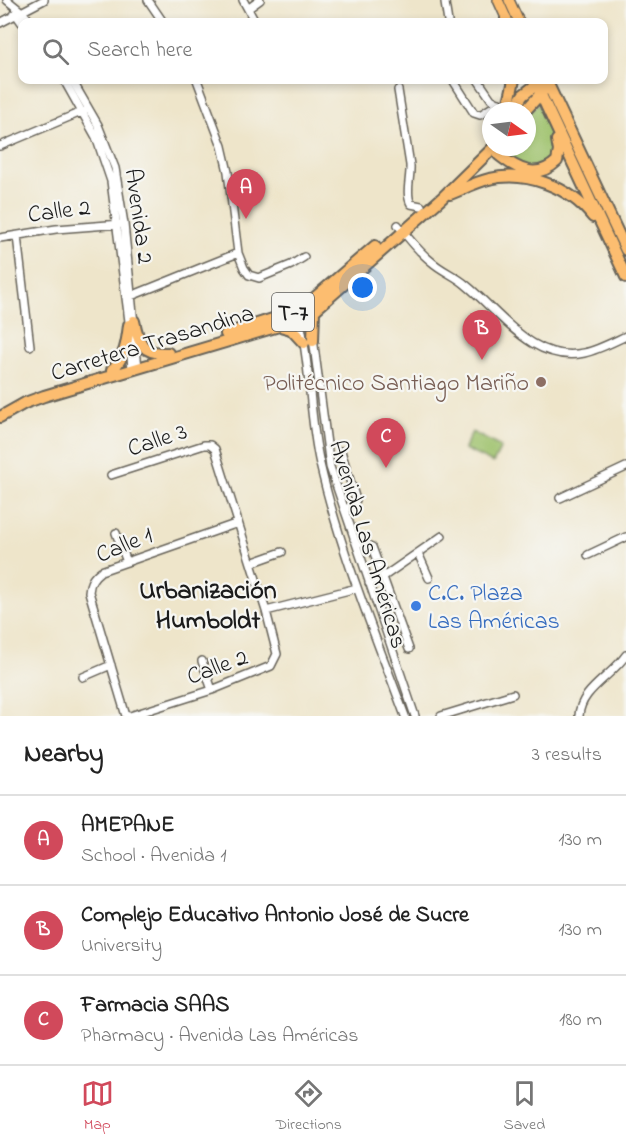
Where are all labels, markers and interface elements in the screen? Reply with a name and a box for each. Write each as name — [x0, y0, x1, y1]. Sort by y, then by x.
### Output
search box — [18, 18, 608, 84]
icon: search — [39, 35, 72, 68]
text: Search here — [87, 35, 192, 67]
north arrow — [482, 102, 536, 156]
street label: Avenida 2 — [114, 166, 162, 266]
pin: A — [226, 170, 266, 219]
street label: Calle 2 — [26, 191, 93, 234]
your location — [348, 273, 377, 302]
road number: T-7 — [272, 293, 314, 331]
street label: Carretera Trasandina — [47, 297, 259, 392]
pin: B — [462, 310, 502, 360]
place label: Politécnico Santiago Mariño — [263, 367, 529, 402]
marker: Politécnico Santiago Mariño — [534, 375, 548, 389]
street label: Calle 3 — [123, 415, 192, 467]
pin: C — [366, 418, 406, 468]
street label: Avenida Las Américas — [318, 436, 415, 653]
street label: Calle 1 — [91, 519, 159, 574]
district label: Urbanización Humboldt — [139, 573, 277, 641]
place label: C.C. Plaza Las Américas — [428, 577, 560, 640]
marker: C.C. Plaza Las Américas — [409, 599, 423, 613]
street label: Calle 2 — [182, 641, 253, 696]
text: Nearby — [24, 736, 103, 774]
text: 3 results — [532, 741, 602, 770]
text: AMEPANE — [81, 810, 174, 842]
text: A — [37, 826, 50, 855]
text: 130 m — [558, 826, 602, 855]
text: School · Avenida 1 — [81, 842, 227, 871]
text: Complejo Educativo Antonio José de Sucre — [81, 900, 469, 932]
text: B — [37, 916, 50, 945]
text: 130 m — [558, 916, 602, 945]
text: University — [81, 932, 162, 961]
text: Farmacia SAAS — [81, 990, 229, 1022]
text: C — [38, 1006, 49, 1035]
text: 180 m — [559, 1006, 602, 1035]
text: Pharmacy · Avenida Las Américas — [81, 1022, 358, 1051]
tab: Map — [81, 1077, 114, 1137]
tab: Directions — [275, 1077, 342, 1137]
tab: Saved — [503, 1077, 545, 1137]

